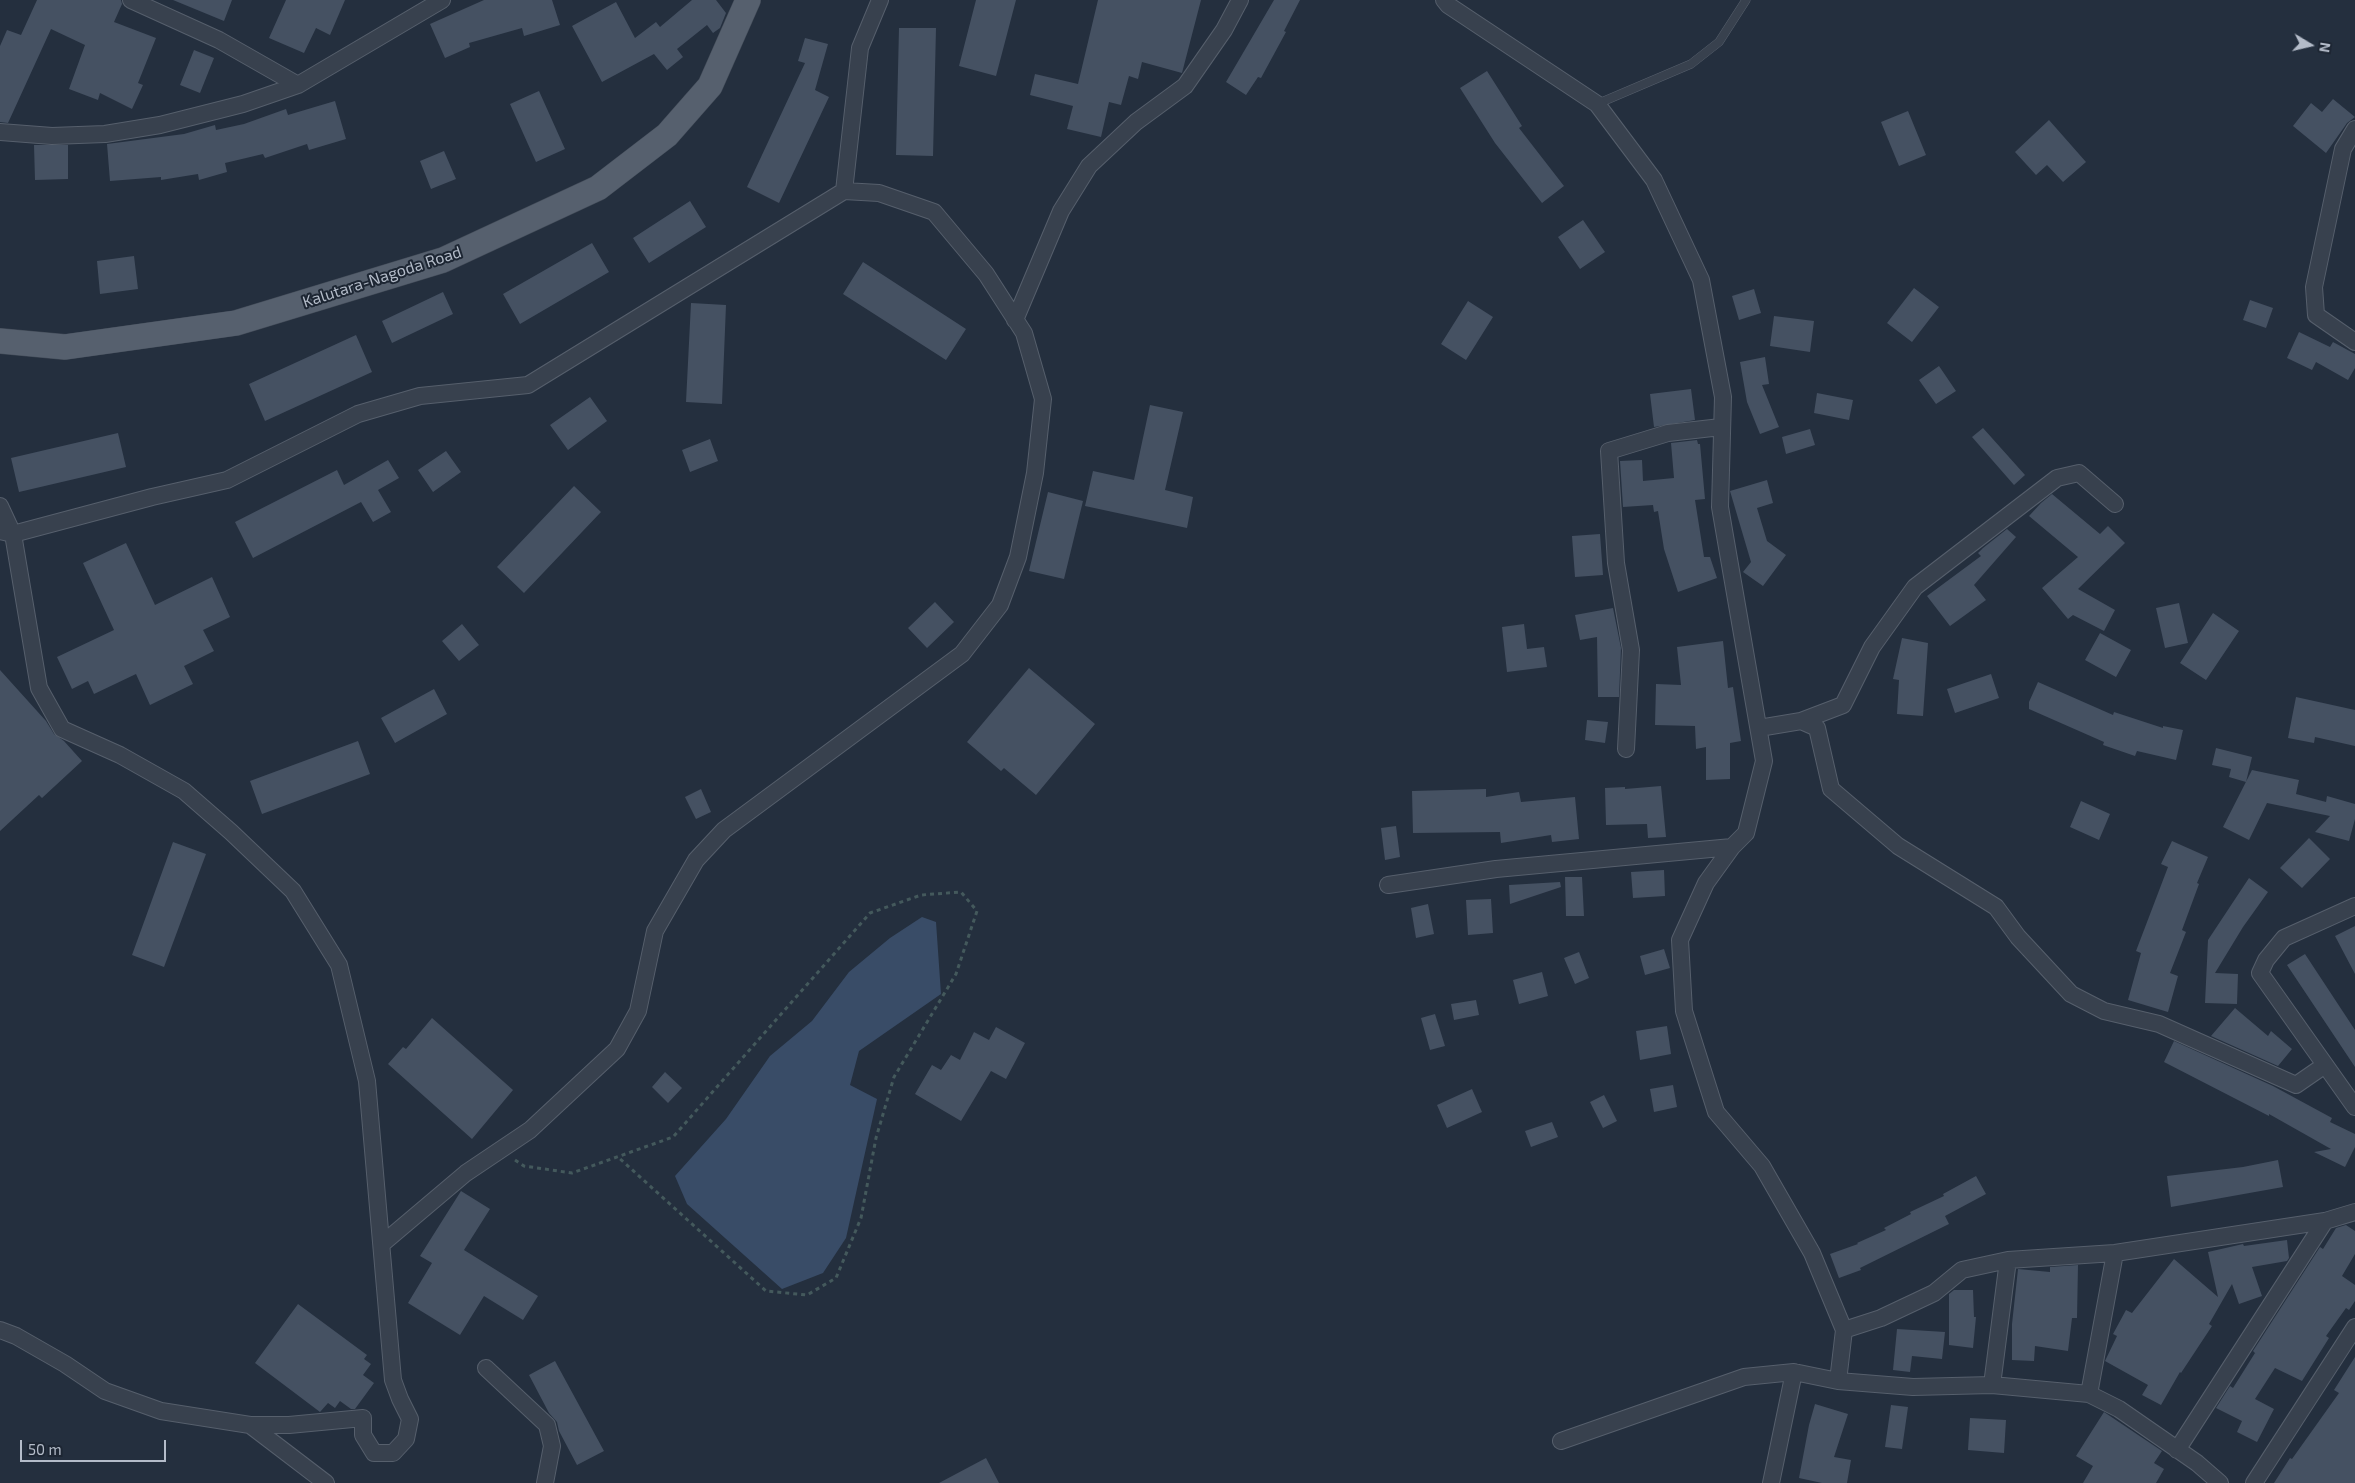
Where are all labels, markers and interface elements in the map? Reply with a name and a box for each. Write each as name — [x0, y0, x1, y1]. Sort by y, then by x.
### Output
north arrow — [2285, 20, 2335, 70]
text: N — [2316, 41, 2334, 54]
street label: Kalutara-Nagoda Road — [300, 242, 464, 312]
scale bar — [22, 1430, 169, 1462]
text: 50 m — [28, 1440, 62, 1458]

